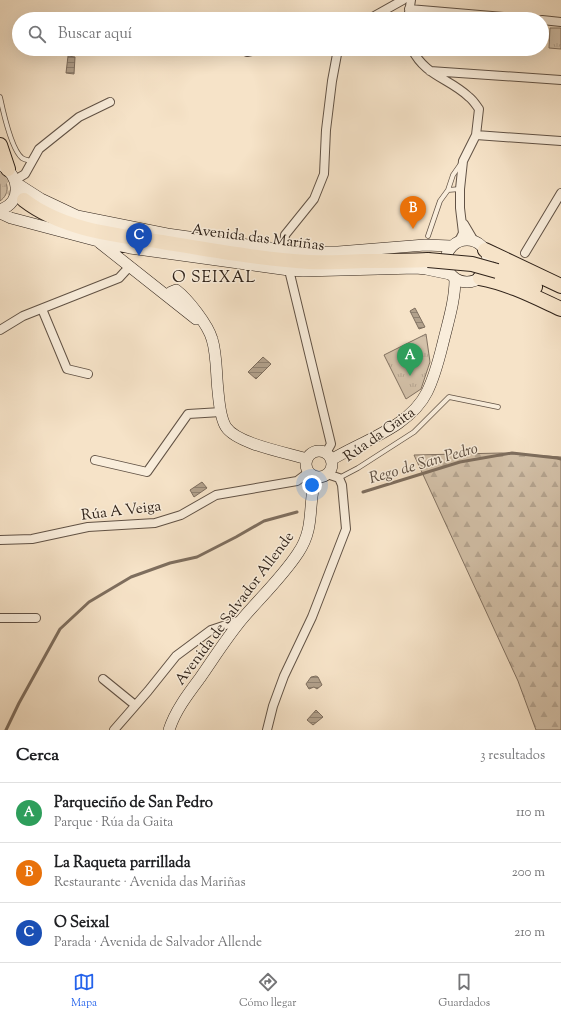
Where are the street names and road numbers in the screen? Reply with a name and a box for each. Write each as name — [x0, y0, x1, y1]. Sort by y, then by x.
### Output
street label: Avenida das Mariñas — [190, 220, 326, 257]
street label: Rúa da Gaita — [340, 403, 420, 468]
street label: Rúa A Veiga — [80, 496, 162, 527]
street label: Avenida de Salvador Allende — [171, 528, 300, 690]

